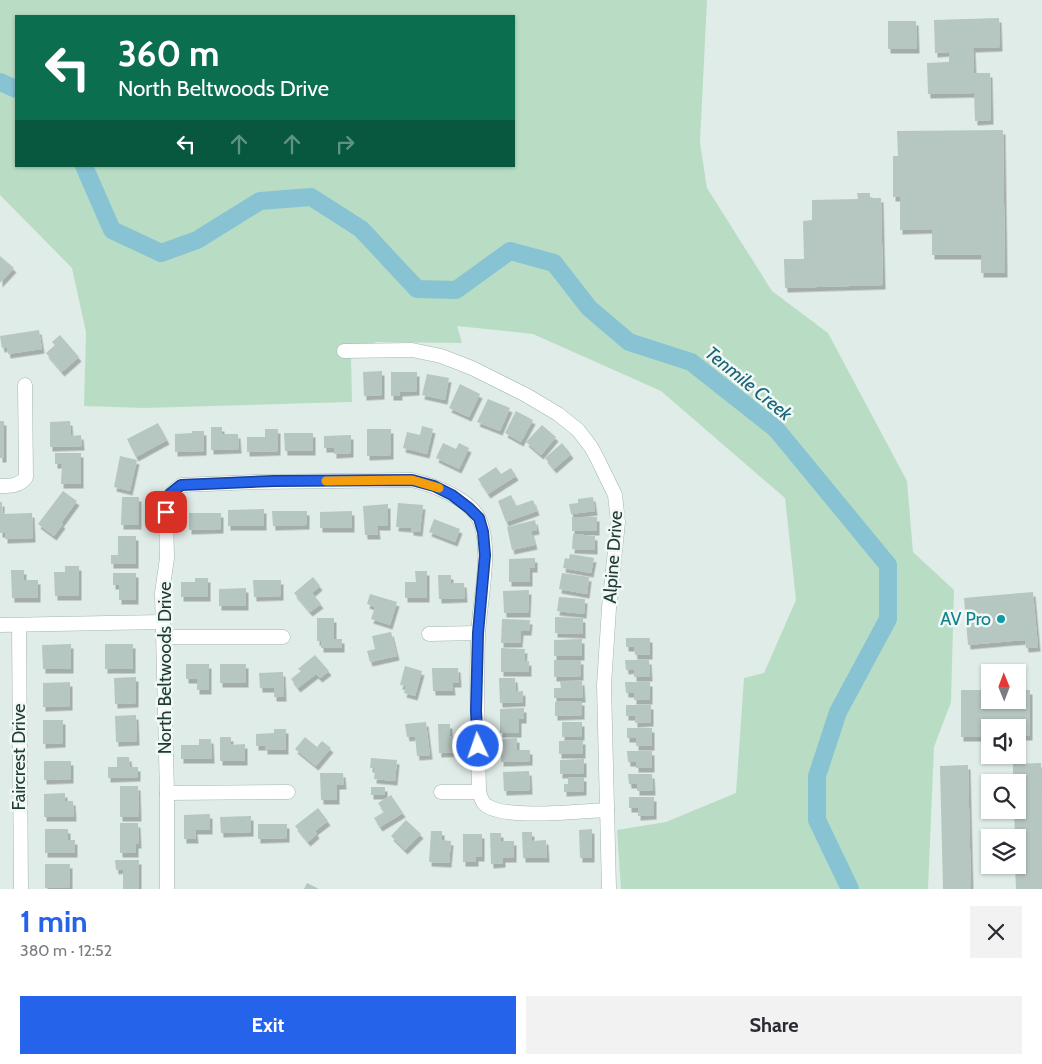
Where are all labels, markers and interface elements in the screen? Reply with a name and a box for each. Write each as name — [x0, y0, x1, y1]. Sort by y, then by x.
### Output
text: 360 m — [118, 32, 220, 75]
icon: left — [35, 35, 100, 100]
text: North Beltwoods Drive — [118, 75, 329, 102]
icon: left — [172, 130, 200, 158]
icon: ahead — [225, 130, 253, 158]
icon: ahead — [278, 130, 306, 158]
icon: right — [331, 130, 359, 158]
water label: Tenmile Creek — [701, 341, 797, 426]
pin — [145, 491, 187, 533]
icon: arrive — [152, 498, 180, 526]
street label: Alpine Drive — [599, 510, 627, 604]
street label: North Beltwoods Drive — [154, 582, 176, 754]
place label: AV Pro — [940, 608, 991, 630]
marker: AV Pro — [995, 613, 1007, 625]
north arrow — [981, 664, 1026, 709]
map controls — [981, 664, 1026, 874]
street label: Faircrest Drive — [8, 703, 30, 811]
position arrow — [451, 719, 503, 771]
button: sound — [981, 719, 1026, 764]
button: search — [981, 774, 1026, 819]
button: layers — [981, 829, 1026, 874]
text: 1 min — [20, 903, 88, 940]
button: close — [970, 906, 1022, 958]
text: 380 m · 12:52 — [20, 941, 112, 960]
button: Exit — [20, 996, 516, 1054]
button: Share — [526, 996, 1022, 1054]

